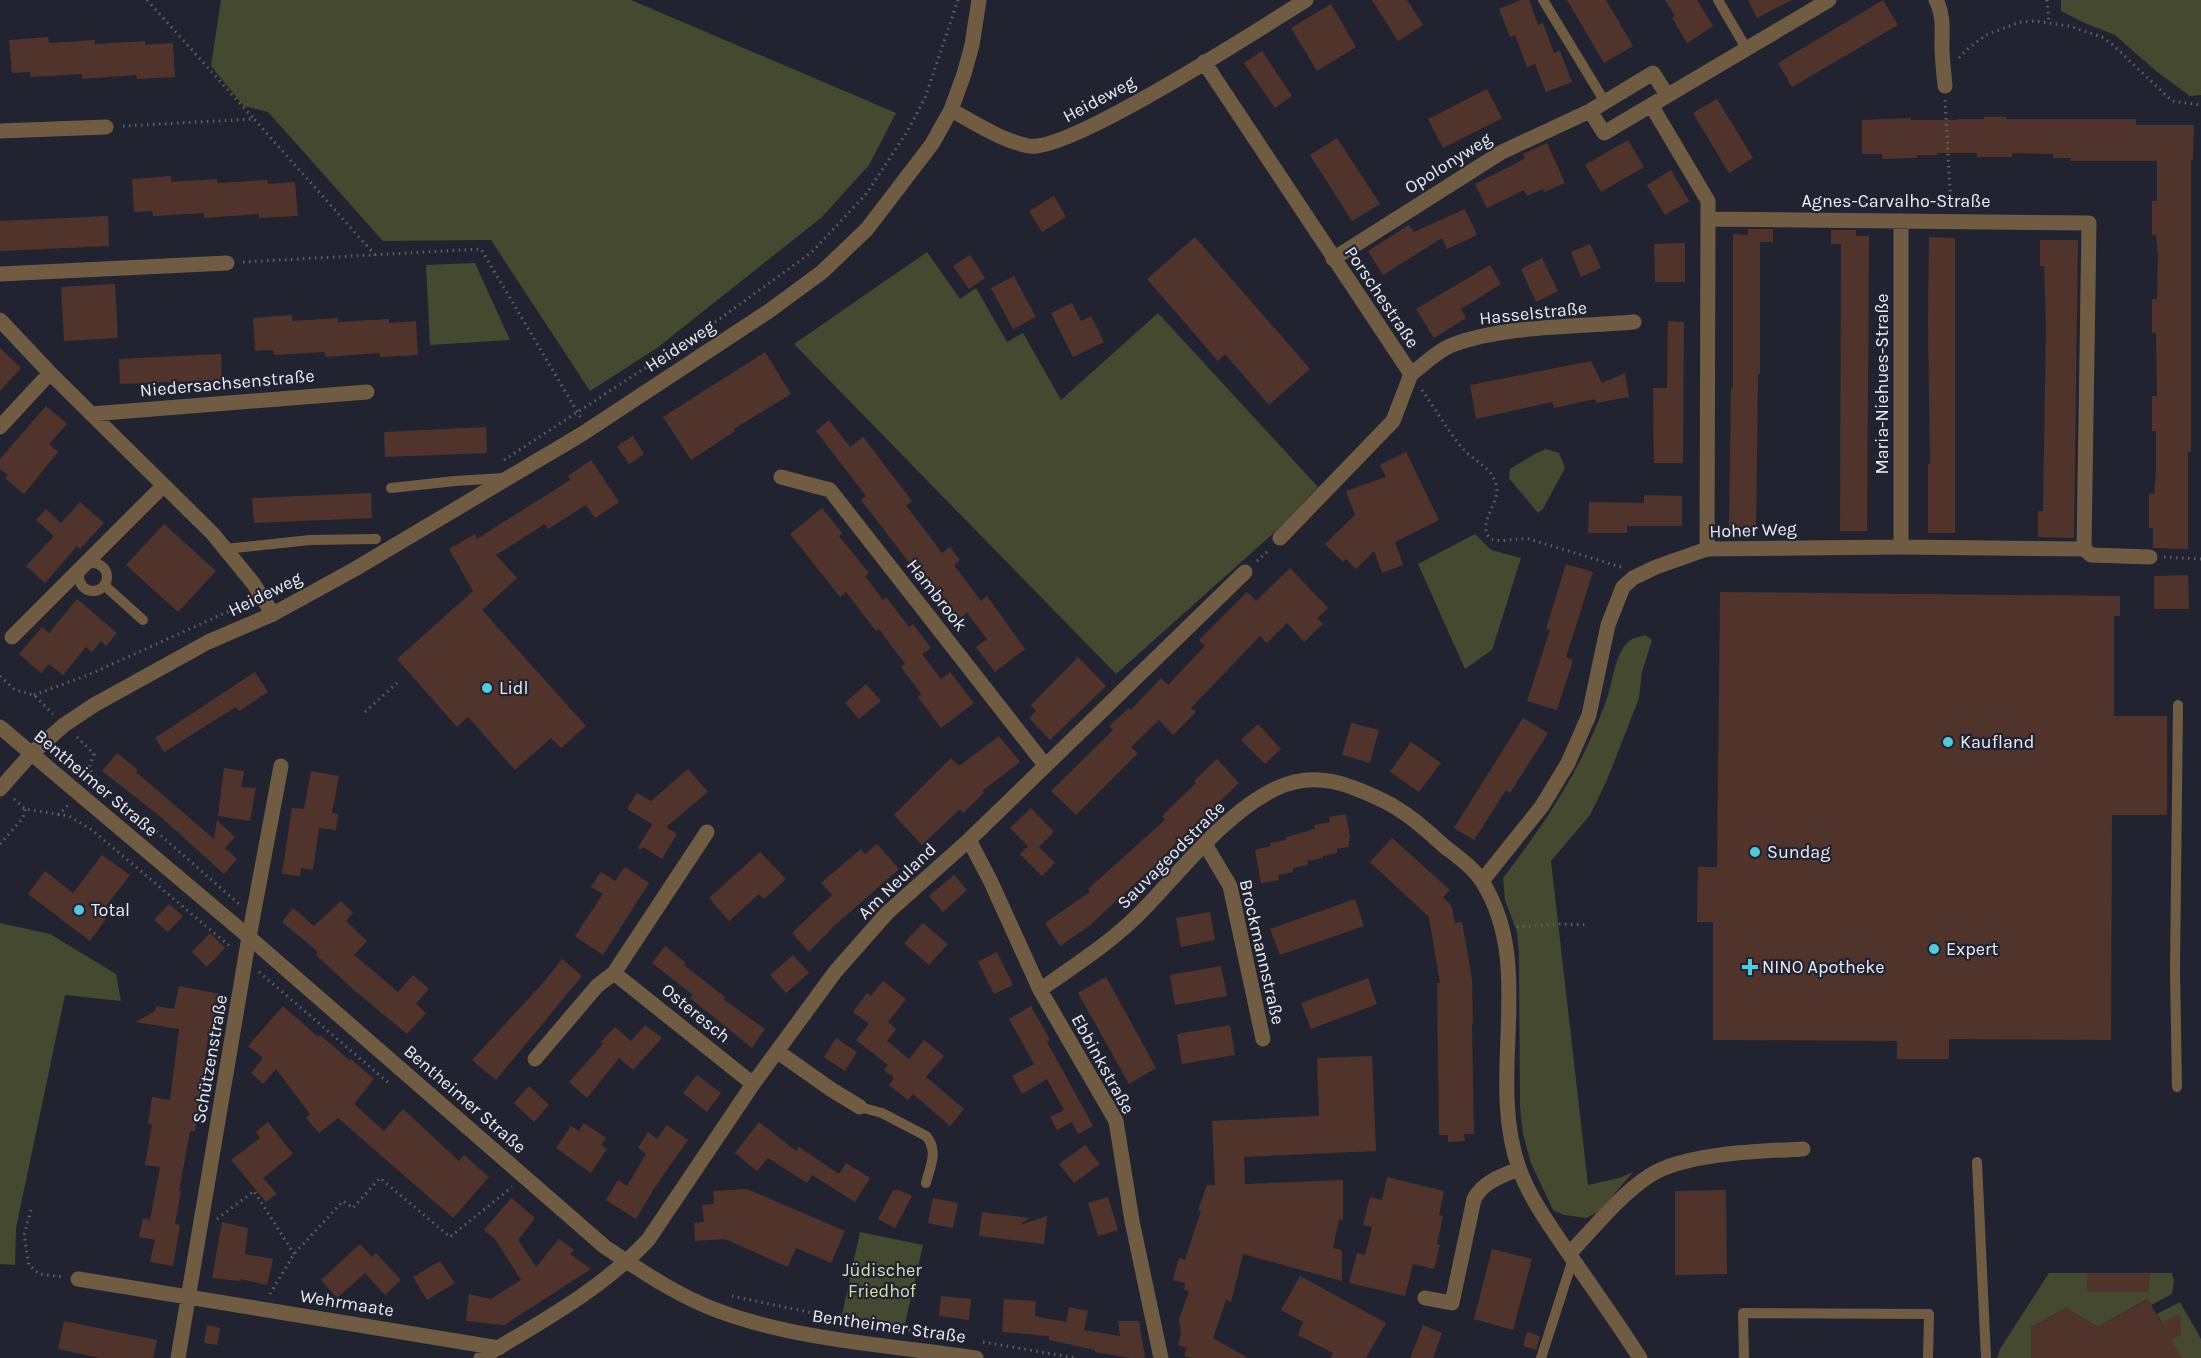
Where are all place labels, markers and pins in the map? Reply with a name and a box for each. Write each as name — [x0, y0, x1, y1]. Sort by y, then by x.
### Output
place label: Lidl — [499, 677, 528, 699]
marker: Lidl — [480, 681, 494, 695]
place label: Kaufland — [1960, 731, 2034, 753]
marker: Kaufland — [1941, 735, 1955, 749]
place label: Sundag — [1767, 841, 1830, 863]
marker: Sundag — [1748, 845, 1762, 859]
place label: Total — [91, 899, 130, 921]
marker: Total — [72, 903, 86, 917]
place label: Expert — [1946, 938, 1999, 960]
marker: Expert — [1927, 942, 1941, 956]
place label: NINO Apotheke — [1762, 956, 1885, 978]
marker: NINO Apotheke — [1743, 960, 1757, 974]

